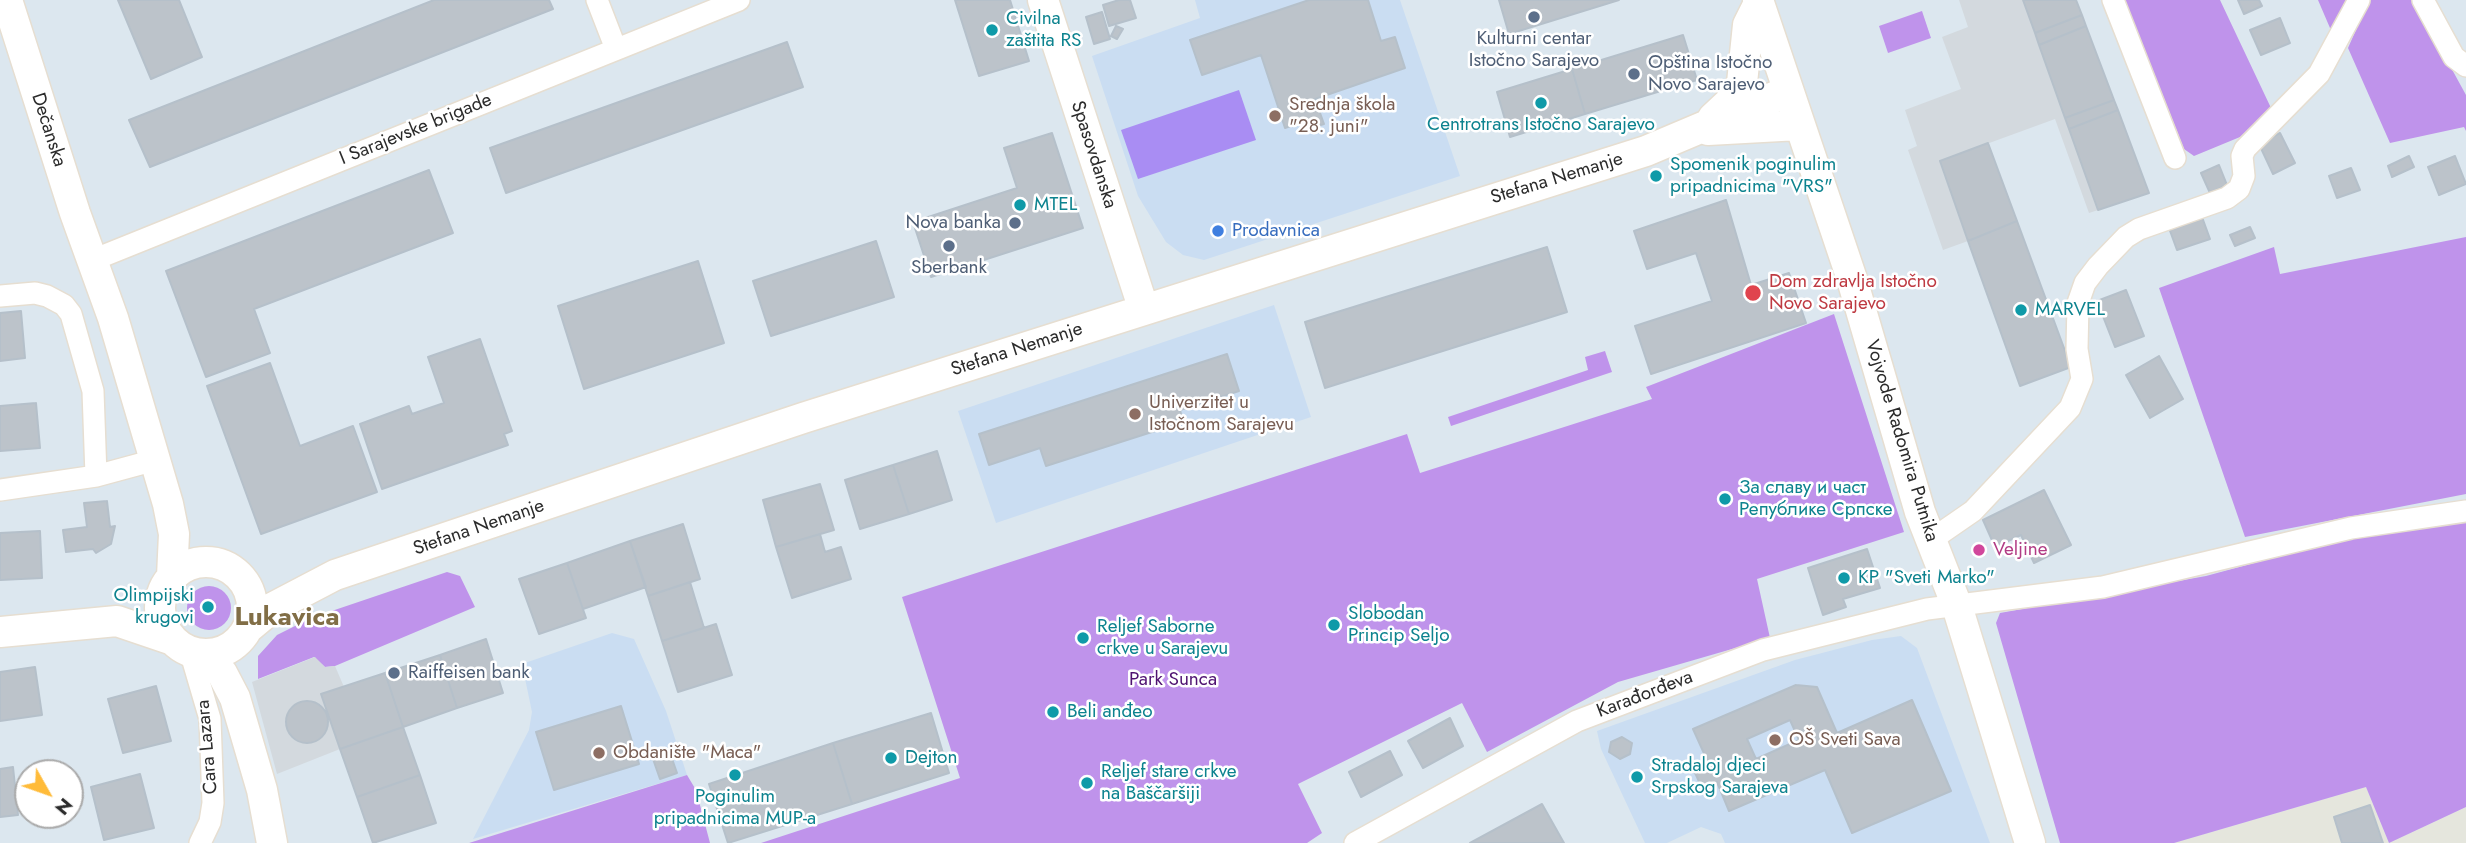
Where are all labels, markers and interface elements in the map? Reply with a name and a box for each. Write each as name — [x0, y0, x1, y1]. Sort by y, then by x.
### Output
place label: Civilna zaštita RS — [1006, 8, 1081, 52]
marker: Kulturni centar Istočno Sarajevo — [1526, 9, 1542, 25]
marker: Civilna zaštita RS — [984, 22, 1000, 38]
place label: Kulturni centar Istočno Sarajevo — [1469, 28, 1599, 72]
place label: Opština Istočno Novo Sarajevo — [1648, 52, 1772, 96]
marker: Opština Istočno Novo Sarajevo — [1626, 66, 1642, 82]
street label: I Sarajevske brigade — [337, 89, 495, 171]
street label: Dečanska — [25, 90, 71, 170]
place label: Srednja škola "28. juni" — [1289, 94, 1395, 138]
marker: Centrotrans Istočno Sarajevo — [1533, 95, 1549, 111]
street label: Spasovdanska — [1065, 98, 1121, 212]
marker: Srednja škola "28. juni" — [1267, 108, 1283, 124]
place label: Centrotrans Istočno Sarajevo — [1427, 114, 1655, 136]
street label: Stefana Nemanje — [1488, 148, 1626, 210]
place label: Spomenik poginulim pripadnicima "VRS" — [1670, 154, 1836, 198]
marker: Spomenik poginulim pripadnicima "VRS" — [1648, 168, 1664, 184]
place label: MTEL — [1034, 194, 1077, 216]
marker: MTEL — [1012, 197, 1028, 213]
place label: Nova banka — [906, 212, 1001, 234]
marker: Nova banka — [1007, 215, 1023, 231]
place label: Prodavnica — [1232, 220, 1320, 242]
marker: Prodavnica — [1210, 223, 1226, 239]
marker: Sberbank — [941, 238, 957, 254]
place label: Sberbank — [911, 257, 987, 279]
place label: Dom zdravlja Istočno Novo Sarajevo — [1769, 271, 1937, 315]
marker: Dom zdravlja Istočno Novo Sarajevo — [1743, 283, 1763, 303]
place label: MARVEL — [2035, 299, 2105, 321]
marker: MARVEL — [2013, 302, 2029, 318]
street label: Stefana Nemanje — [948, 318, 1086, 382]
street label: Vojvode Radomira Putnika — [1859, 337, 1943, 545]
place label: Univerzitet u Istočnom Sarajevu — [1149, 392, 1294, 436]
marker: Univerzitet u Istočnom Sarajevu — [1127, 406, 1143, 422]
place label: За славу и част Републике Српске — [1739, 477, 1893, 521]
marker: За славу и част Републике Српске — [1717, 491, 1733, 507]
street label: Stefana Nemanje — [410, 495, 548, 561]
place label: Veljine — [1993, 539, 2048, 561]
marker: Veljine — [1971, 542, 1987, 558]
place label: KP "Sveti Marko" — [1858, 567, 1995, 589]
marker: KP "Sveti Marko" — [1836, 570, 1852, 586]
place label: Olimpijski krugovi — [113, 585, 194, 629]
marker: Olimpijski krugovi — [200, 599, 216, 615]
district label: Lukavica — [235, 603, 339, 635]
place label: Slobodan Princip Seljo — [1348, 603, 1450, 647]
place label: Reljef Saborne crkve u Sarajevu — [1097, 616, 1228, 660]
marker: Slobodan Princip Seljo — [1326, 617, 1342, 633]
marker: Reljef Saborne crkve u Sarajevu — [1075, 630, 1091, 646]
place label: Raiffeisen bank — [408, 662, 530, 684]
marker: Raiffeisen bank — [386, 665, 402, 681]
street label: Karađorđeva — [1594, 666, 1696, 724]
park label: Park Sunca — [1129, 669, 1217, 691]
street label: Cara Lazara — [193, 699, 223, 795]
place label: Beli anđeo — [1067, 701, 1152, 723]
marker: Beli anđeo — [1045, 704, 1061, 720]
place label: OŠ Sveti Sava — [1789, 729, 1901, 751]
marker: OŠ Sveti Sava — [1767, 732, 1783, 748]
place label: Obdanište "Maca" — [613, 742, 761, 764]
marker: Obdanište "Maca" — [591, 745, 607, 761]
place label: Dejton — [905, 747, 957, 769]
marker: Dejton — [883, 750, 899, 766]
place label: Stradaloj djeci Srpskog Sarajeva — [1651, 755, 1788, 799]
north arrow — [14, 759, 84, 829]
place label: Reljef stare crkve na Baščaršiji — [1101, 761, 1237, 805]
marker: Poginulim pripadnicima MUP-a — [727, 767, 743, 783]
marker: Stradaloj djeci Srpskog Sarajeva — [1629, 769, 1645, 785]
marker: Reljef stare crkve na Baščaršiji — [1079, 775, 1095, 791]
place label: Poginulim pripadnicima MUP-a — [654, 786, 816, 830]
text: N — [49, 792, 79, 821]

